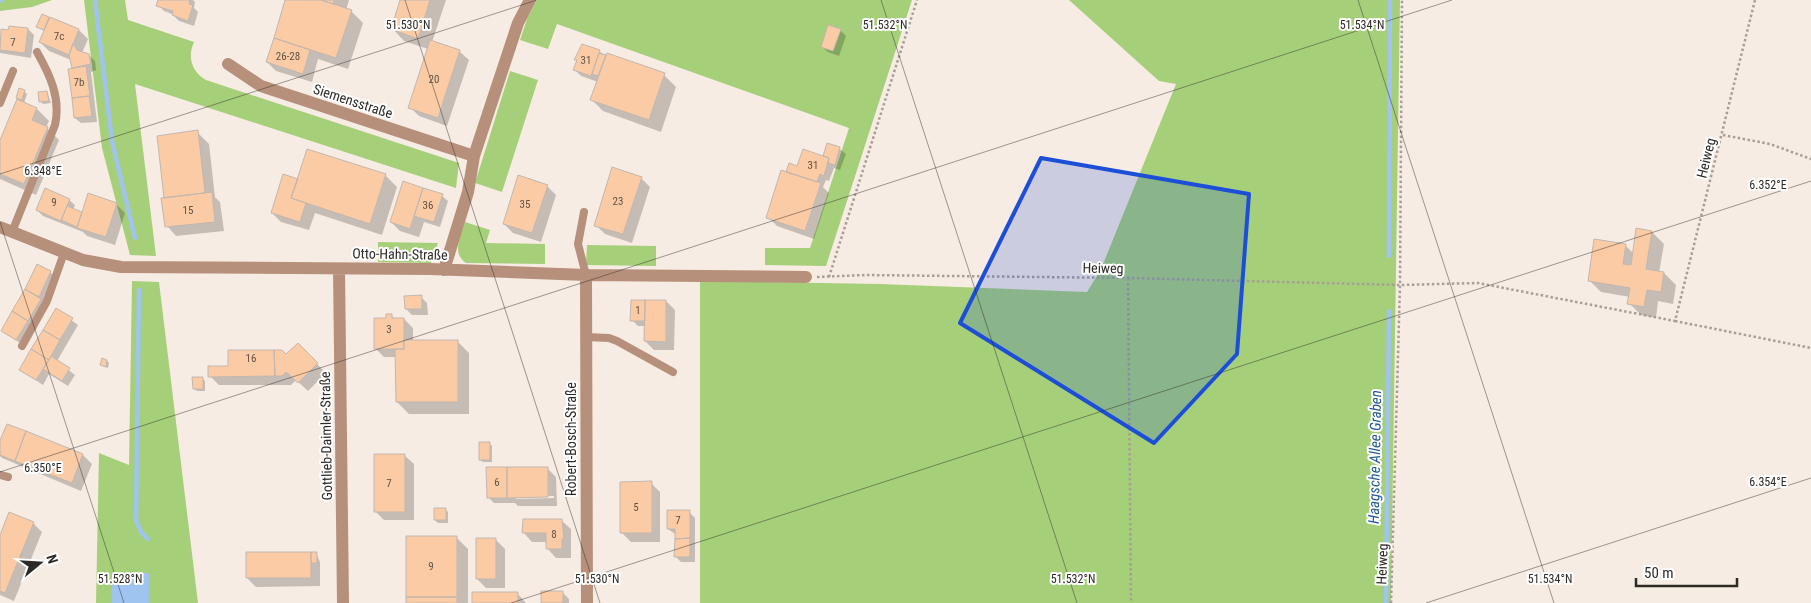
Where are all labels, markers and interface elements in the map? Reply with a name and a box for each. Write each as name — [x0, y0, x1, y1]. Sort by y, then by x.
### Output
text: 51.530°N — [386, 18, 430, 32]
text: 51.532°N — [863, 18, 907, 32]
text: 51.534°N — [1340, 18, 1384, 32]
house number: 7c — [54, 30, 64, 43]
house number: 7 — [10, 36, 16, 49]
house number: 26-28 — [276, 50, 300, 63]
house number: 31 — [581, 54, 591, 67]
house number: 20 — [429, 73, 439, 86]
house number: 7b — [74, 76, 84, 89]
street label: Siemensstraße — [311, 81, 395, 121]
street label: Heiweg — [1693, 136, 1719, 180]
house number: 31 — [808, 159, 818, 172]
text: 6.348°E — [24, 164, 62, 178]
text: 6.352°E — [1749, 178, 1787, 192]
house number: 23 — [613, 195, 623, 208]
house number: 9 — [51, 196, 57, 209]
house number: 35 — [520, 198, 530, 211]
house number: 36 — [423, 199, 433, 212]
house number: 15 — [183, 204, 193, 217]
street label: Otto-Hahn-Straße — [352, 245, 448, 263]
street label: Heiweg — [1082, 260, 1124, 276]
house number: 1 — [635, 304, 641, 317]
house number: 3 — [386, 323, 392, 336]
house number: 16 — [246, 352, 256, 365]
street label: Gottlieb-Daimler-Straße — [317, 371, 335, 501]
street label: Robert-Bosch-Straße — [563, 382, 579, 496]
water label: Haagsche Allee Graben — [1365, 390, 1385, 524]
text: 6.350°E — [24, 461, 62, 475]
text: 6.354°E — [1749, 475, 1787, 489]
house number: 6 — [494, 476, 500, 489]
house number: 7 — [386, 477, 392, 490]
house number: 5 — [633, 501, 639, 514]
house number: 7 — [675, 514, 681, 527]
house number: 8 — [551, 528, 557, 541]
north arrow — [15, 538, 65, 588]
street label: Heiweg — [1373, 543, 1391, 585]
text: N — [43, 552, 61, 566]
scale bar — [1636, 556, 1737, 588]
house number: 9 — [428, 560, 434, 573]
text: 50 m — [1644, 564, 1674, 582]
text: 51.528°N — [98, 572, 142, 586]
text: 51.530°N — [575, 572, 619, 586]
text: 51.532°N — [1051, 572, 1095, 586]
text: 51.534°N — [1528, 572, 1572, 586]

